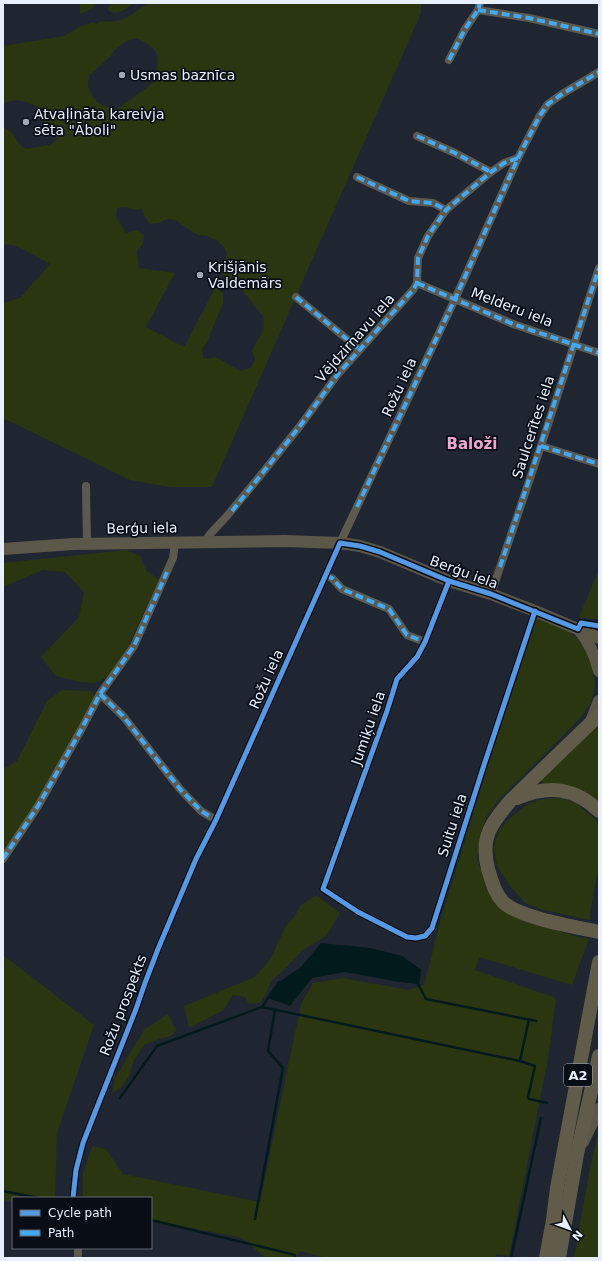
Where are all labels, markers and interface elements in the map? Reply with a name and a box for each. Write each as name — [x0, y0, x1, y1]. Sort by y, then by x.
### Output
place label: Usmas baznīca — [130, 67, 235, 83]
marker: Usmas baznīca — [117, 70, 127, 80]
place label: Atvaļināta kareivja sēta "Āboli" — [34, 106, 165, 138]
marker: Atvaļināta kareivja sēta "Āboli" — [21, 117, 31, 127]
place label: Krišjānis Valdemārs — [208, 259, 282, 291]
marker: Krišjānis Valdemārs — [195, 270, 205, 280]
street label: Melderu iela — [469, 284, 555, 330]
street label: Vējdzirnavu iela — [312, 291, 398, 385]
street label: Rožu iela — [378, 355, 420, 419]
street label: Saulcerītes iela — [509, 374, 557, 480]
district label: Baloži — [447, 435, 497, 453]
street label: Berģu iela — [106, 519, 178, 537]
street label: Berģu iela — [428, 552, 500, 592]
street label: Rožu iela — [246, 647, 286, 711]
street label: Jumiķu iela — [348, 689, 389, 768]
street label: Suitu iela — [434, 791, 470, 859]
street label: Rožu prospekts — [96, 952, 150, 1058]
road number: A2 — [564, 1064, 592, 1086]
legend — [12, 1197, 152, 1249]
text: Cycle path — [48, 1206, 112, 1220]
north arrow — [550, 1209, 590, 1249]
text: Path — [48, 1226, 74, 1240]
text: N — [569, 1227, 585, 1243]

